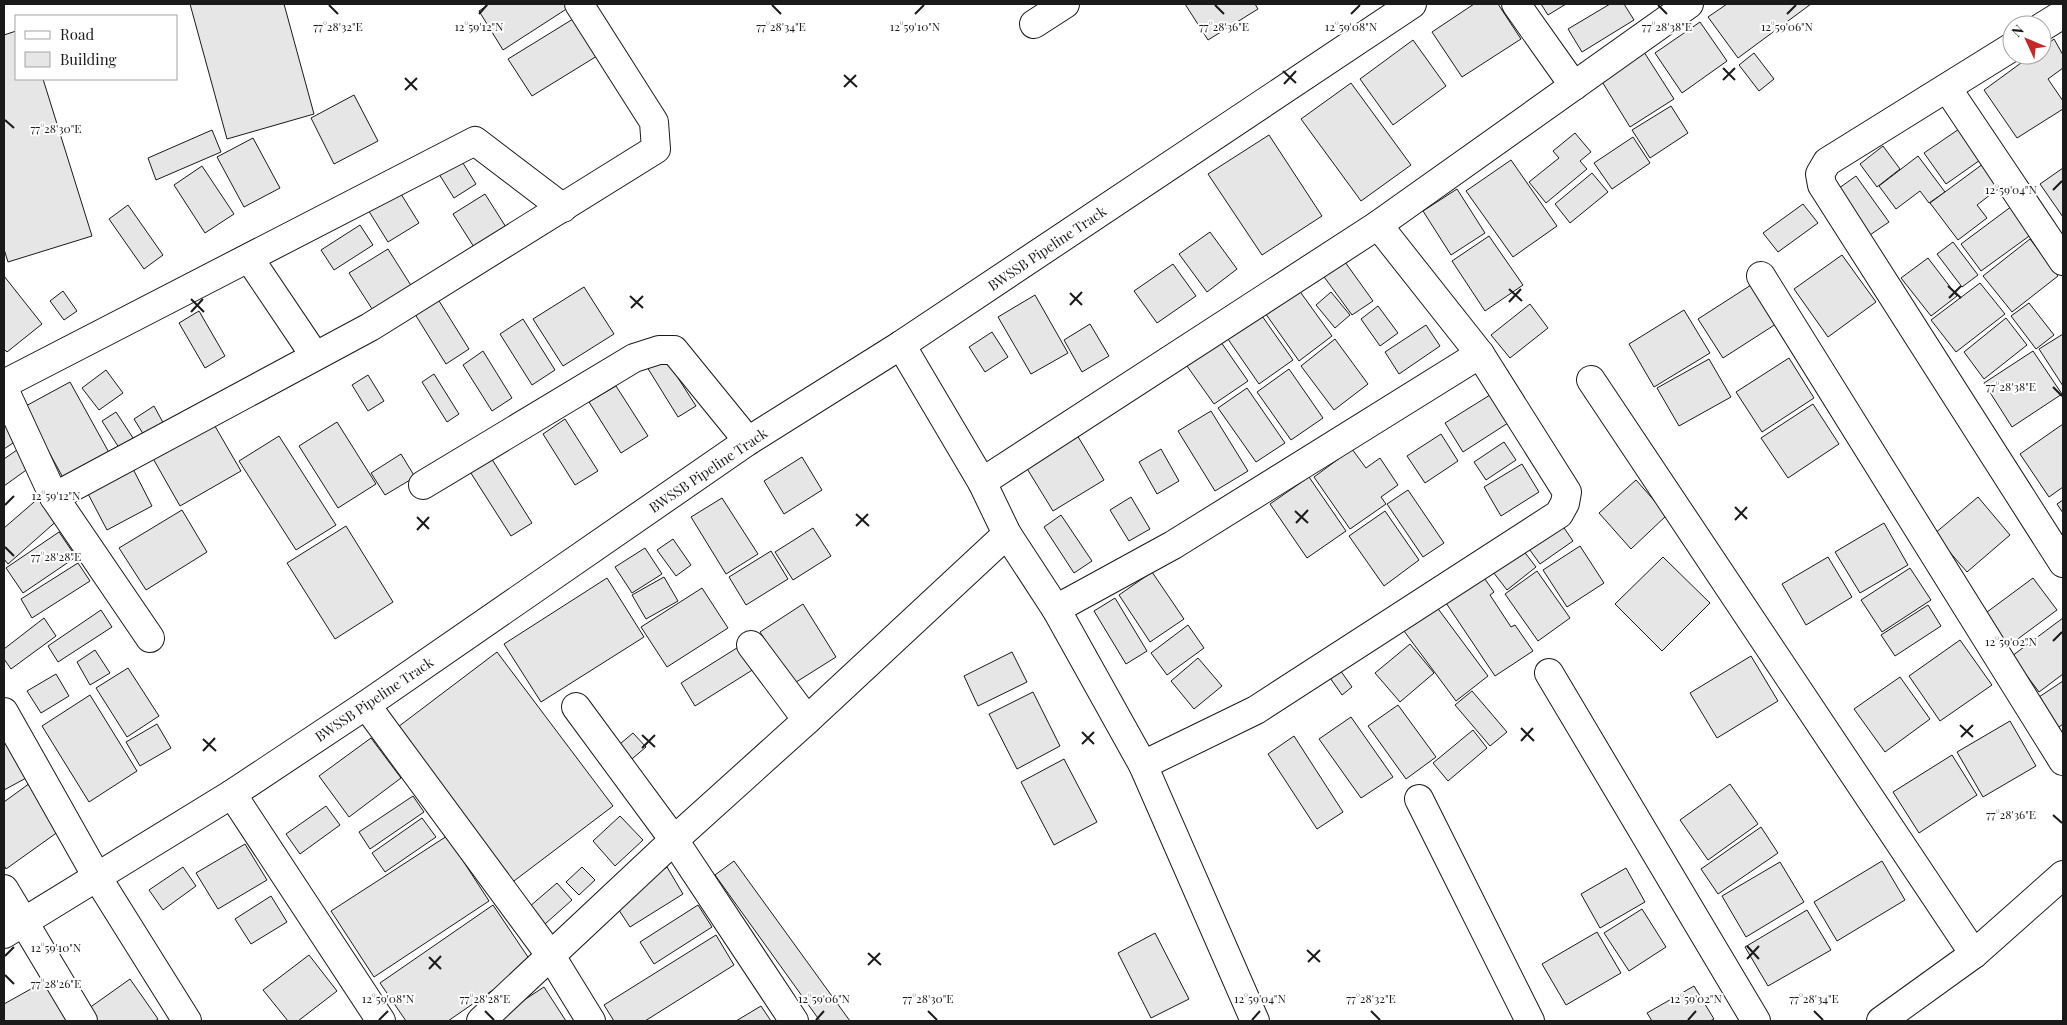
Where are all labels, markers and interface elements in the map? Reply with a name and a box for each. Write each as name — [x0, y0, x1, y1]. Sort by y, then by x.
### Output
legend — [15, 15, 178, 80]
north arrow — [2002, 15, 2052, 65]
text: 77°28'32"E — [313, 18, 363, 34]
text: 12°59'12"N — [454, 18, 504, 34]
text: 77°28'34"E — [756, 18, 806, 34]
text: 12°59'10"N — [890, 18, 941, 34]
text: 77°28'36"E — [1199, 18, 1249, 34]
text: 12°59'08"N — [1325, 18, 1378, 34]
text: 77°28'38"E — [1642, 18, 1692, 34]
text: 12°59'06"N — [1761, 18, 1814, 34]
text: N — [2007, 20, 2028, 41]
text: Road — [60, 24, 94, 44]
text: Building — [60, 49, 117, 69]
text: 77°28'30"E — [30, 120, 82, 136]
text: 12°59'04"N — [1985, 181, 2037, 197]
street label: BWSSB Pipeline Track — [984, 201, 1110, 295]
text: 77°28'38"E — [1986, 378, 2036, 394]
street label: BWSSB Pipeline Track — [645, 423, 771, 517]
text: 12°59'12"N — [31, 487, 81, 503]
text: 77°28'28"E — [31, 548, 81, 564]
text: 12°59'02"N — [1985, 633, 2037, 649]
street label: BWSSB Pipeline Track — [311, 652, 437, 746]
text: 77°28'36"E — [1986, 806, 2036, 822]
text: 12°59'10"N — [31, 939, 82, 955]
text: 77°28'26"E — [31, 975, 81, 991]
text: 12°59'08"N — [362, 990, 415, 1006]
text: 77°28'28"E — [460, 990, 510, 1006]
text: 12°59'06"N — [798, 990, 851, 1006]
text: 77°28'30"E — [902, 990, 954, 1006]
text: 12°59'04"N — [1234, 990, 1286, 1006]
text: 77°28'32"E — [1346, 990, 1396, 1006]
text: 12°59'02"N — [1670, 990, 1722, 1006]
text: 77°28'34"E — [1789, 990, 1839, 1006]

